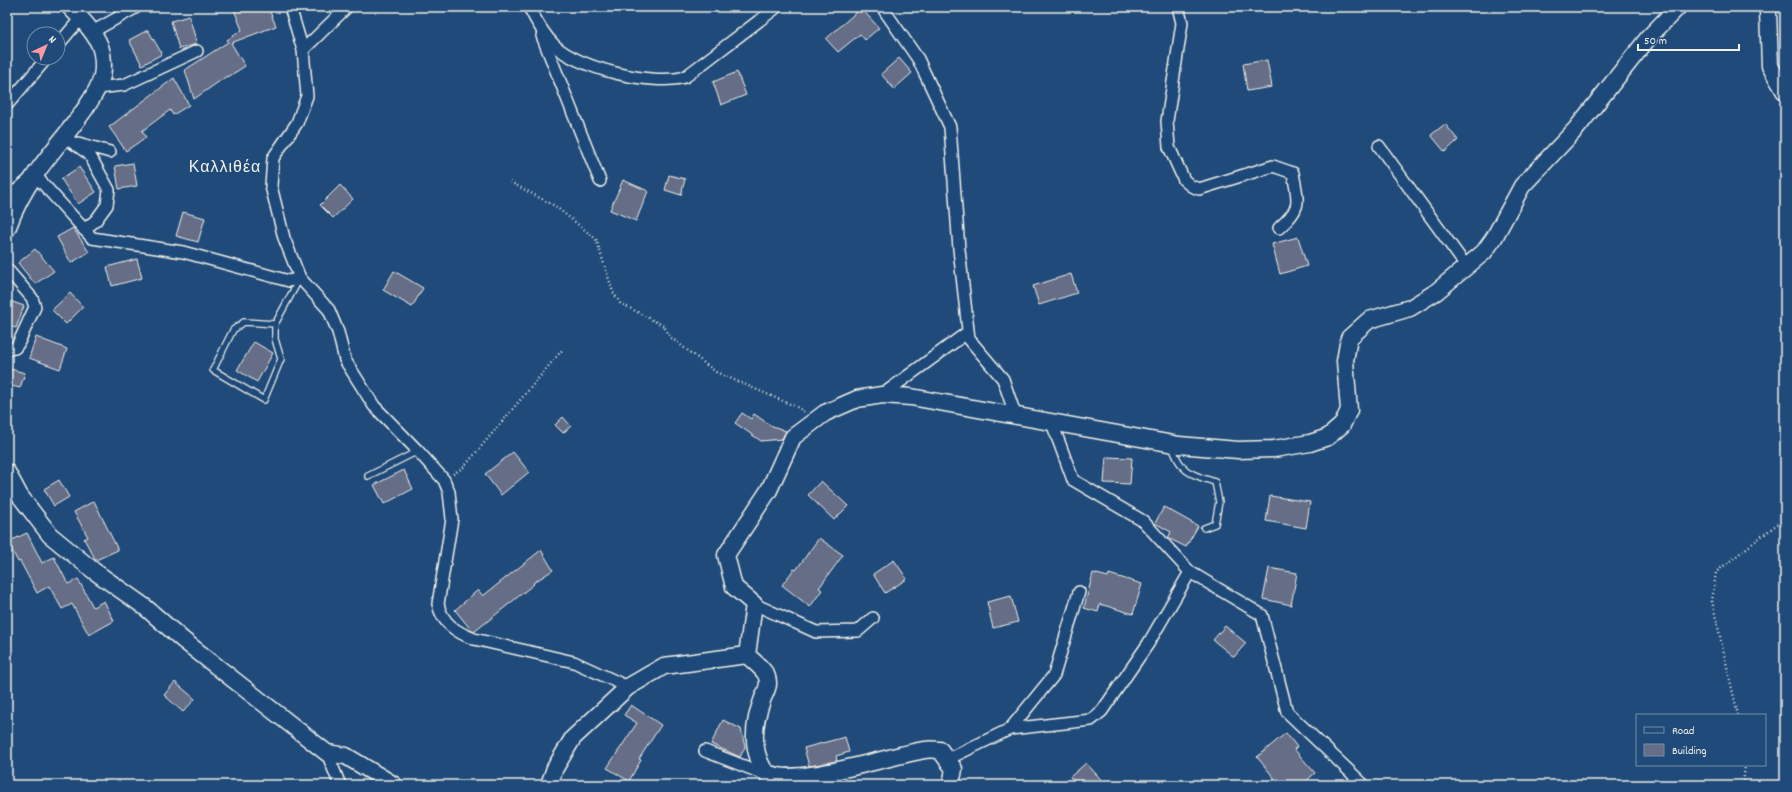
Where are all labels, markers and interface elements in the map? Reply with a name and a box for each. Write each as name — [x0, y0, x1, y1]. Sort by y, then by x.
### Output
north arrow — [26, 26, 66, 66]
scale bar — [1638, 26, 1739, 52]
text: N — [44, 33, 59, 48]
text: 50 m — [1644, 33, 1667, 50]
district label: Καλλιθέα — [189, 157, 261, 180]
legend — [1636, 714, 1766, 766]
text: Road — [1672, 723, 1694, 740]
text: Building — [1672, 743, 1707, 760]

